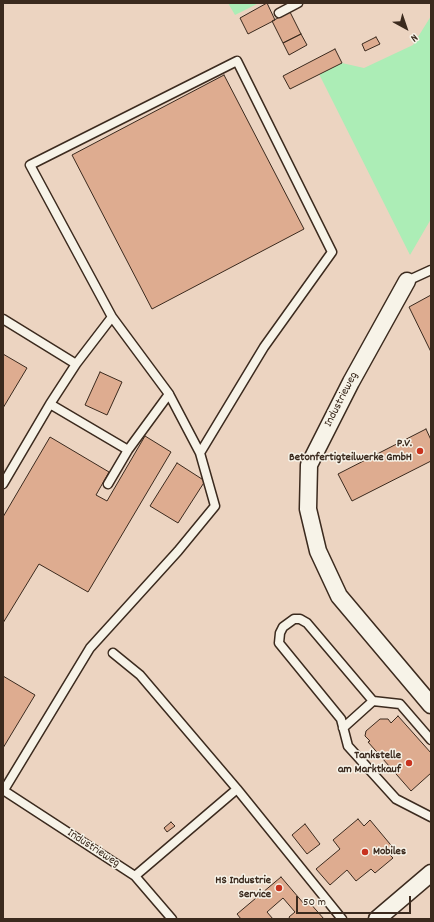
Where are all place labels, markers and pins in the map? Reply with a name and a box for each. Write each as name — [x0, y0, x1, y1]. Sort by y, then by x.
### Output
place label: P.V. Betonfertigteilwerke GmbH — [289, 437, 412, 465]
marker: P.V. Betonfertigteilwerke GmbH — [415, 446, 425, 456]
place label: Tankstelle am Marktkauf — [338, 749, 401, 777]
marker: Tankstelle am Marktkauf — [404, 758, 414, 768]
place label: Mobiles — [373, 845, 406, 859]
marker: Mobiles — [360, 847, 370, 857]
place label: HS Industrie Service — [215, 874, 271, 902]
marker: HS Industrie Service — [274, 883, 284, 893]

